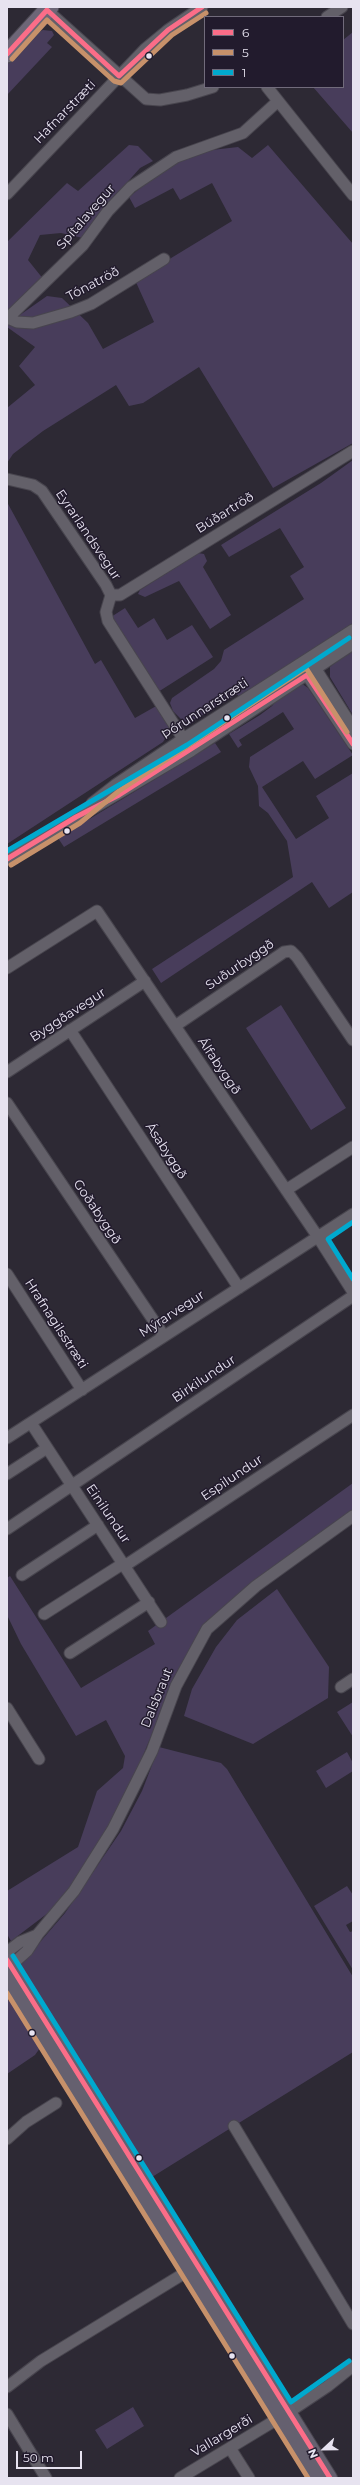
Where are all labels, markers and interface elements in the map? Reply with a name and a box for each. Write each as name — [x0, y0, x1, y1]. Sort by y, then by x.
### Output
legend — [204, 16, 344, 88]
text: 6 — [242, 25, 249, 40]
text: 5 — [242, 45, 249, 60]
unlabelled marker — [144, 51, 154, 61]
text: 1 — [242, 65, 246, 80]
street label: Hafnarstræti — [31, 77, 99, 147]
street label: Spítalavegur — [53, 181, 119, 253]
street label: Tónatröð — [64, 264, 122, 304]
street label: Eyrarlandsvegur — [52, 487, 124, 583]
street label: Búðartröð — [193, 489, 257, 537]
street label: Þórunnarstræti — [159, 675, 251, 743]
unlabelled marker — [222, 713, 232, 723]
unlabelled marker — [62, 826, 72, 836]
street label: Suðurbyggð — [203, 936, 277, 994]
street label: Byggðavegur — [27, 985, 109, 1045]
street label: Álfabyggð — [194, 1034, 244, 1098]
street label: Ásabyggð — [142, 1120, 190, 1182]
street label: Goðabyggð — [70, 1177, 124, 1247]
street label: Hrafnagilsstræti — [21, 1276, 91, 1372]
street label: Mýrarvegur — [136, 1287, 208, 1341]
street label: Birkilundur — [169, 1352, 239, 1406]
street label: Espilundur — [198, 1452, 266, 1504]
street label: Einilundur — [82, 1481, 134, 1547]
street label: Dalsbraut — [138, 1666, 176, 1730]
unlabelled marker — [27, 2028, 37, 2038]
unlabelled marker — [134, 2153, 144, 2163]
unlabelled marker — [227, 2351, 237, 2361]
street label: Vallargerði — [189, 2412, 255, 2460]
north arrow — [304, 2429, 344, 2469]
scale bar — [18, 2443, 84, 2469]
text: N — [305, 2447, 321, 2460]
text: 50 m — [23, 2450, 54, 2465]

